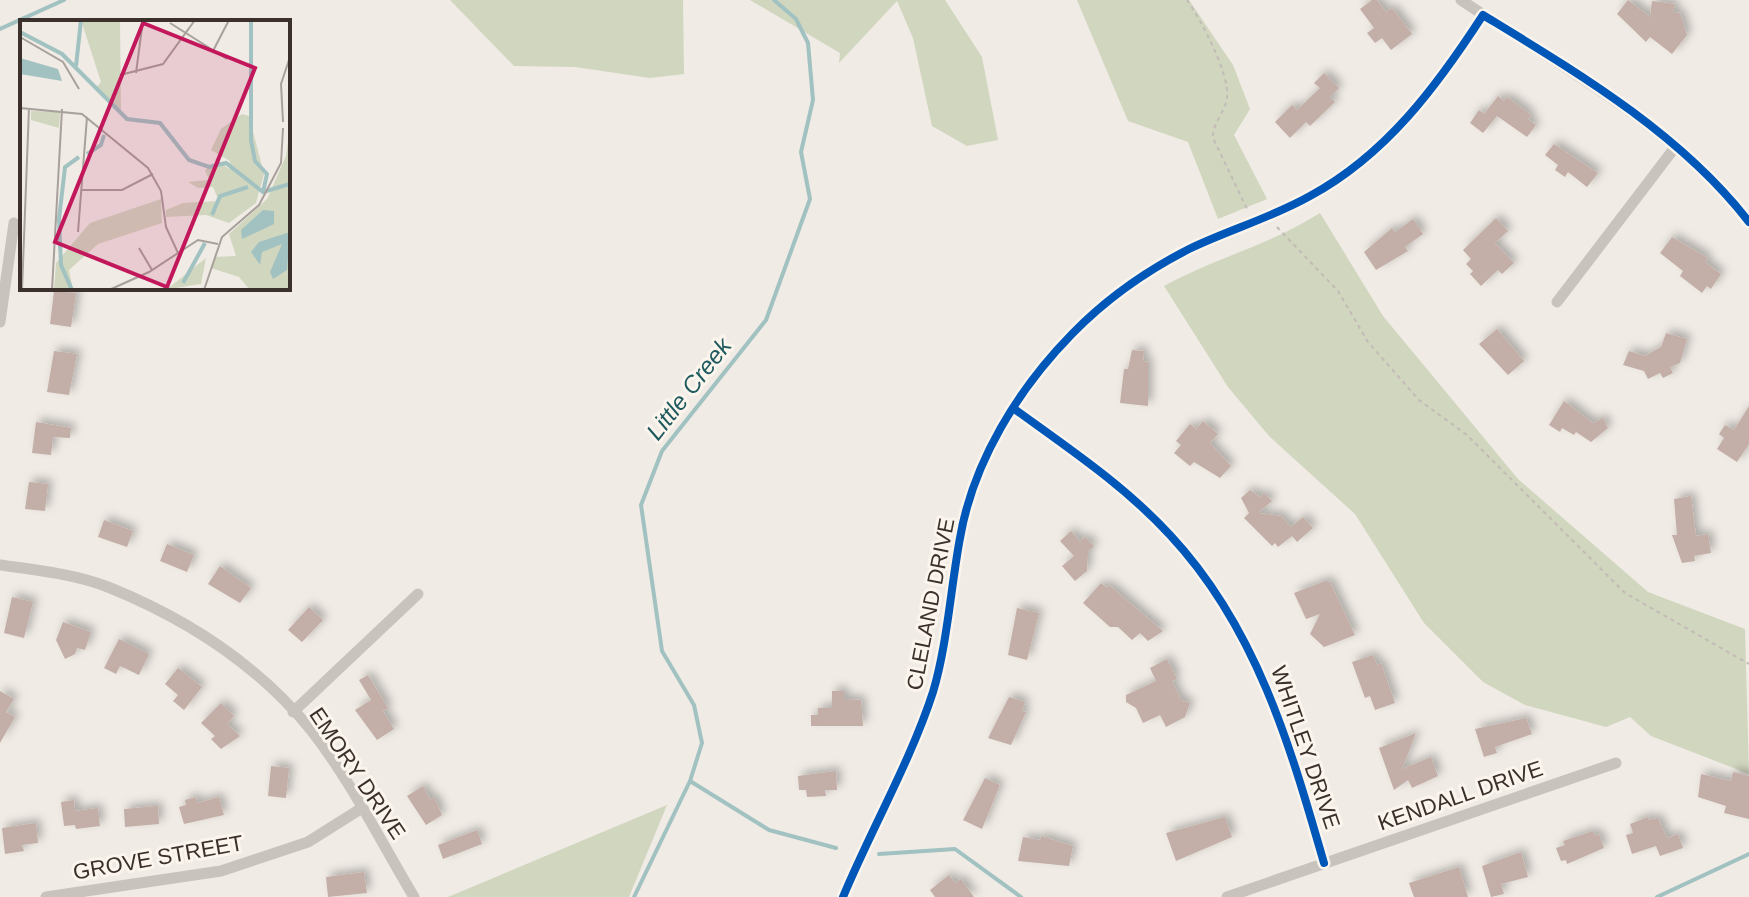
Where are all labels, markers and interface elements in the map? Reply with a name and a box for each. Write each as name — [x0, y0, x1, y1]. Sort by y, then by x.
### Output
inset map — [20, 20, 290, 290]
water label: Little Creek — [641, 331, 738, 445]
street label: CLELAND DRIVE — [902, 516, 959, 692]
street label: WHITLEY DRIVE — [1266, 662, 1345, 832]
street label: EMORY DRIVE — [304, 703, 411, 844]
street label: KENDALL DRIVE — [1374, 756, 1546, 835]
street label: GROVE STREET — [71, 830, 245, 885]

